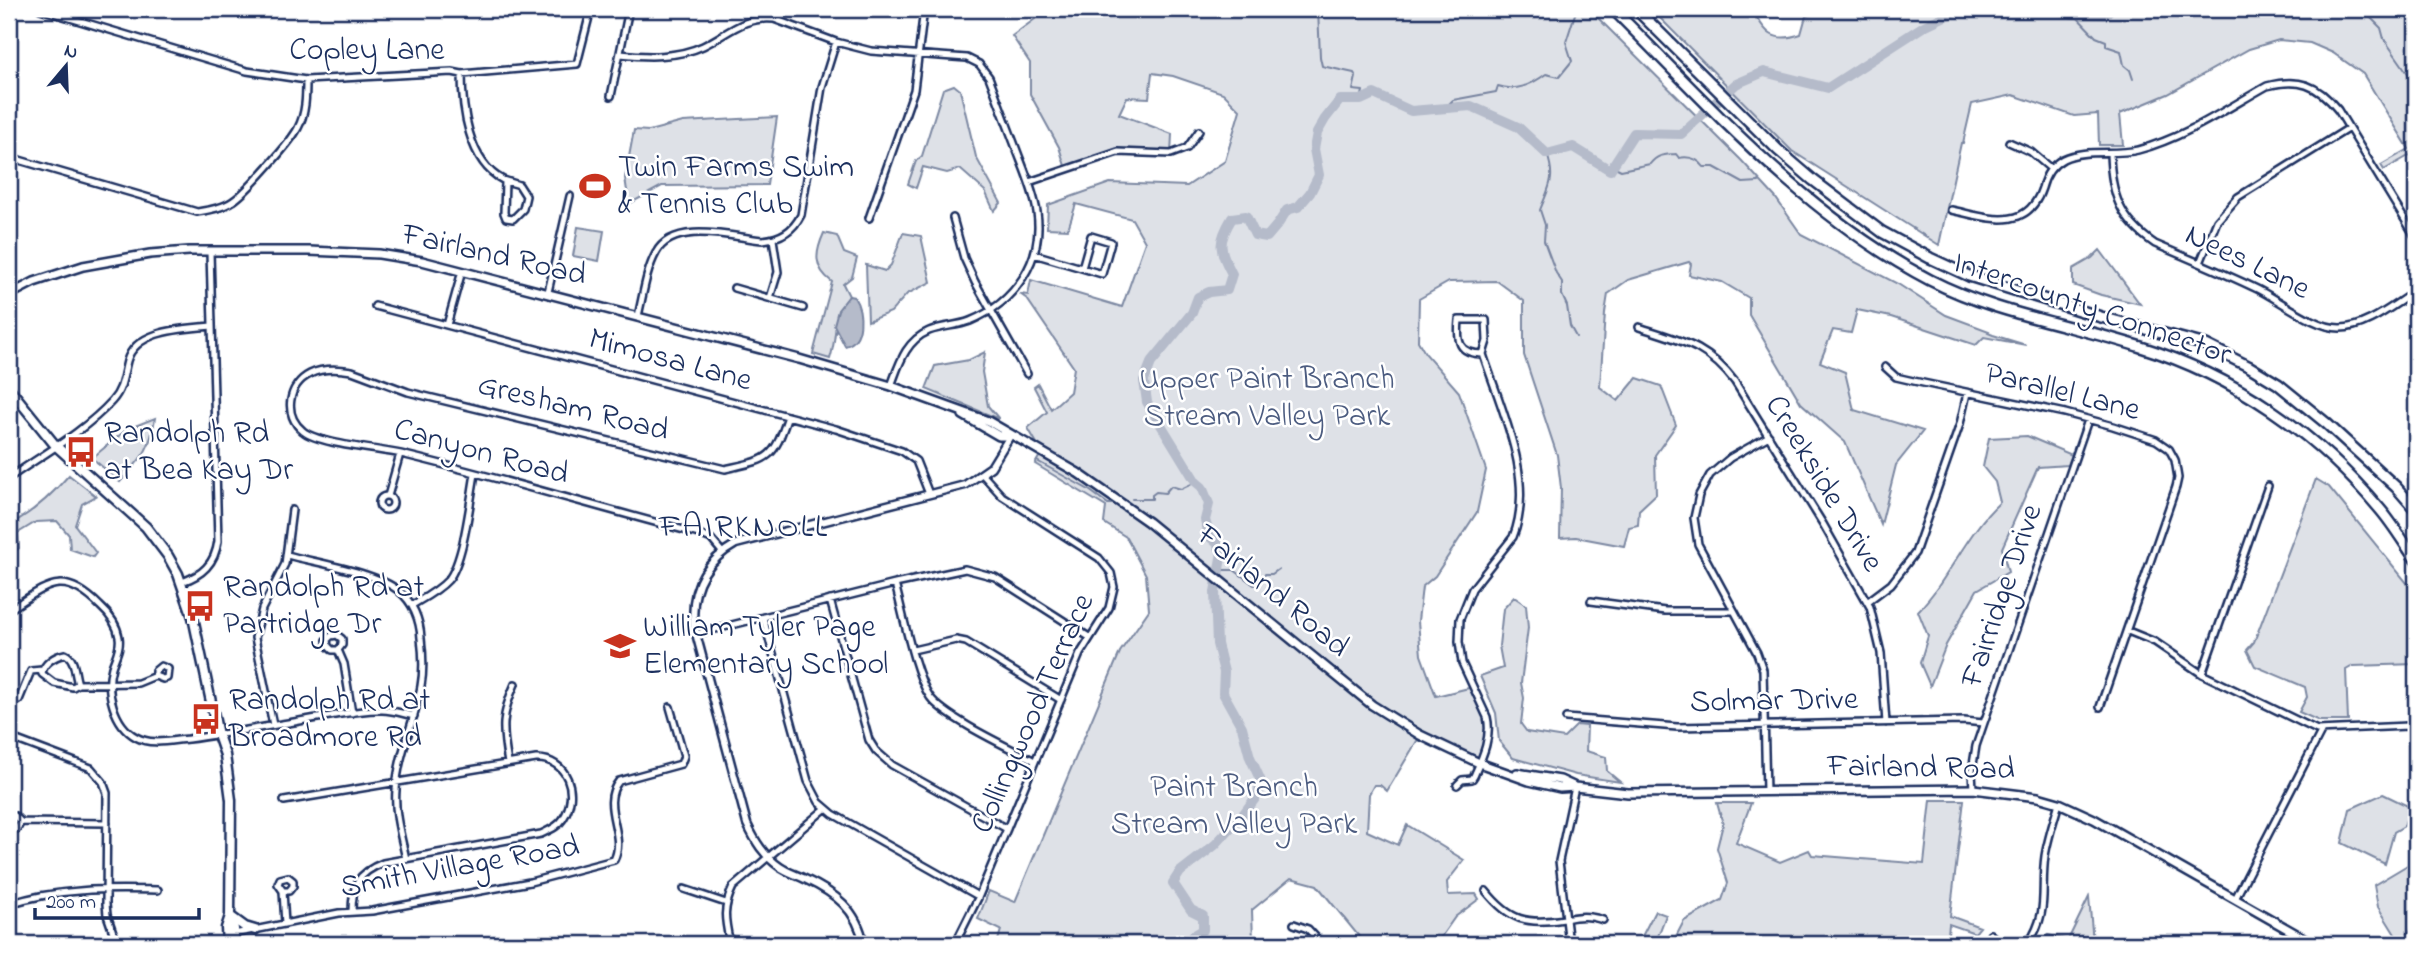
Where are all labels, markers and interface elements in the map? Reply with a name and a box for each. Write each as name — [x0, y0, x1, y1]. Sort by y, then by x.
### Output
street label: Copley Lane — [289, 28, 445, 75]
north arrow — [32, 32, 102, 102]
text: N — [60, 37, 81, 67]
place label: Twin Farms Swim & Tennis Club — [618, 145, 854, 229]
sports icon: Twin Farms Swim & Tennis Club — [578, 169, 612, 203]
street label: Fairland Road — [396, 212, 591, 300]
street label: Nees Lane — [2177, 213, 2318, 314]
street label: Intercounty Connector — [1947, 240, 2237, 380]
street label: Mimosa Lane — [583, 317, 758, 406]
street label: Parallel Lane — [1979, 351, 2145, 435]
park label: Upper Paint Branch Stream Valley Park — [1139, 357, 1395, 441]
street label: Gresham Road — [472, 363, 674, 455]
street label: Creekside Drive — [1752, 386, 1895, 582]
street label: Canyon Road — [388, 407, 574, 499]
place label: Randolph Rd at Bea Kay Dr — [104, 411, 293, 495]
bus stop icon: Randolph Rd at Bea Kay Dr — [64, 435, 98, 469]
street label: Fairridge Drive — [1949, 497, 2057, 695]
district label: FAIRKNOLL — [658, 504, 829, 552]
street label: Fairland Road — [1184, 513, 1359, 670]
place label: Randolph Rd at Partridge Dr — [223, 565, 424, 649]
street label: Collingwood Terrace — [960, 586, 1108, 842]
bus stop icon: Randolph Rd at Partridge Dr — [183, 589, 217, 623]
place label: William Tyler Page Elementary School — [643, 605, 888, 689]
school or university icon: William Tyler Page Elementary School — [603, 629, 637, 663]
street label: Solmar Drive — [1689, 677, 1859, 727]
place label: Randolph Rd at Broadmore Rd — [228, 678, 430, 762]
bus stop icon: Randolph Rd at Broadmore Rd — [189, 702, 223, 736]
street label: Fairland Road — [1826, 744, 2015, 794]
park label: Paint Branch Stream Valley Park — [1111, 765, 1358, 849]
street label: Smith Village Road — [337, 824, 583, 912]
scale bar — [35, 876, 200, 920]
text: 200 m — [46, 888, 96, 918]

